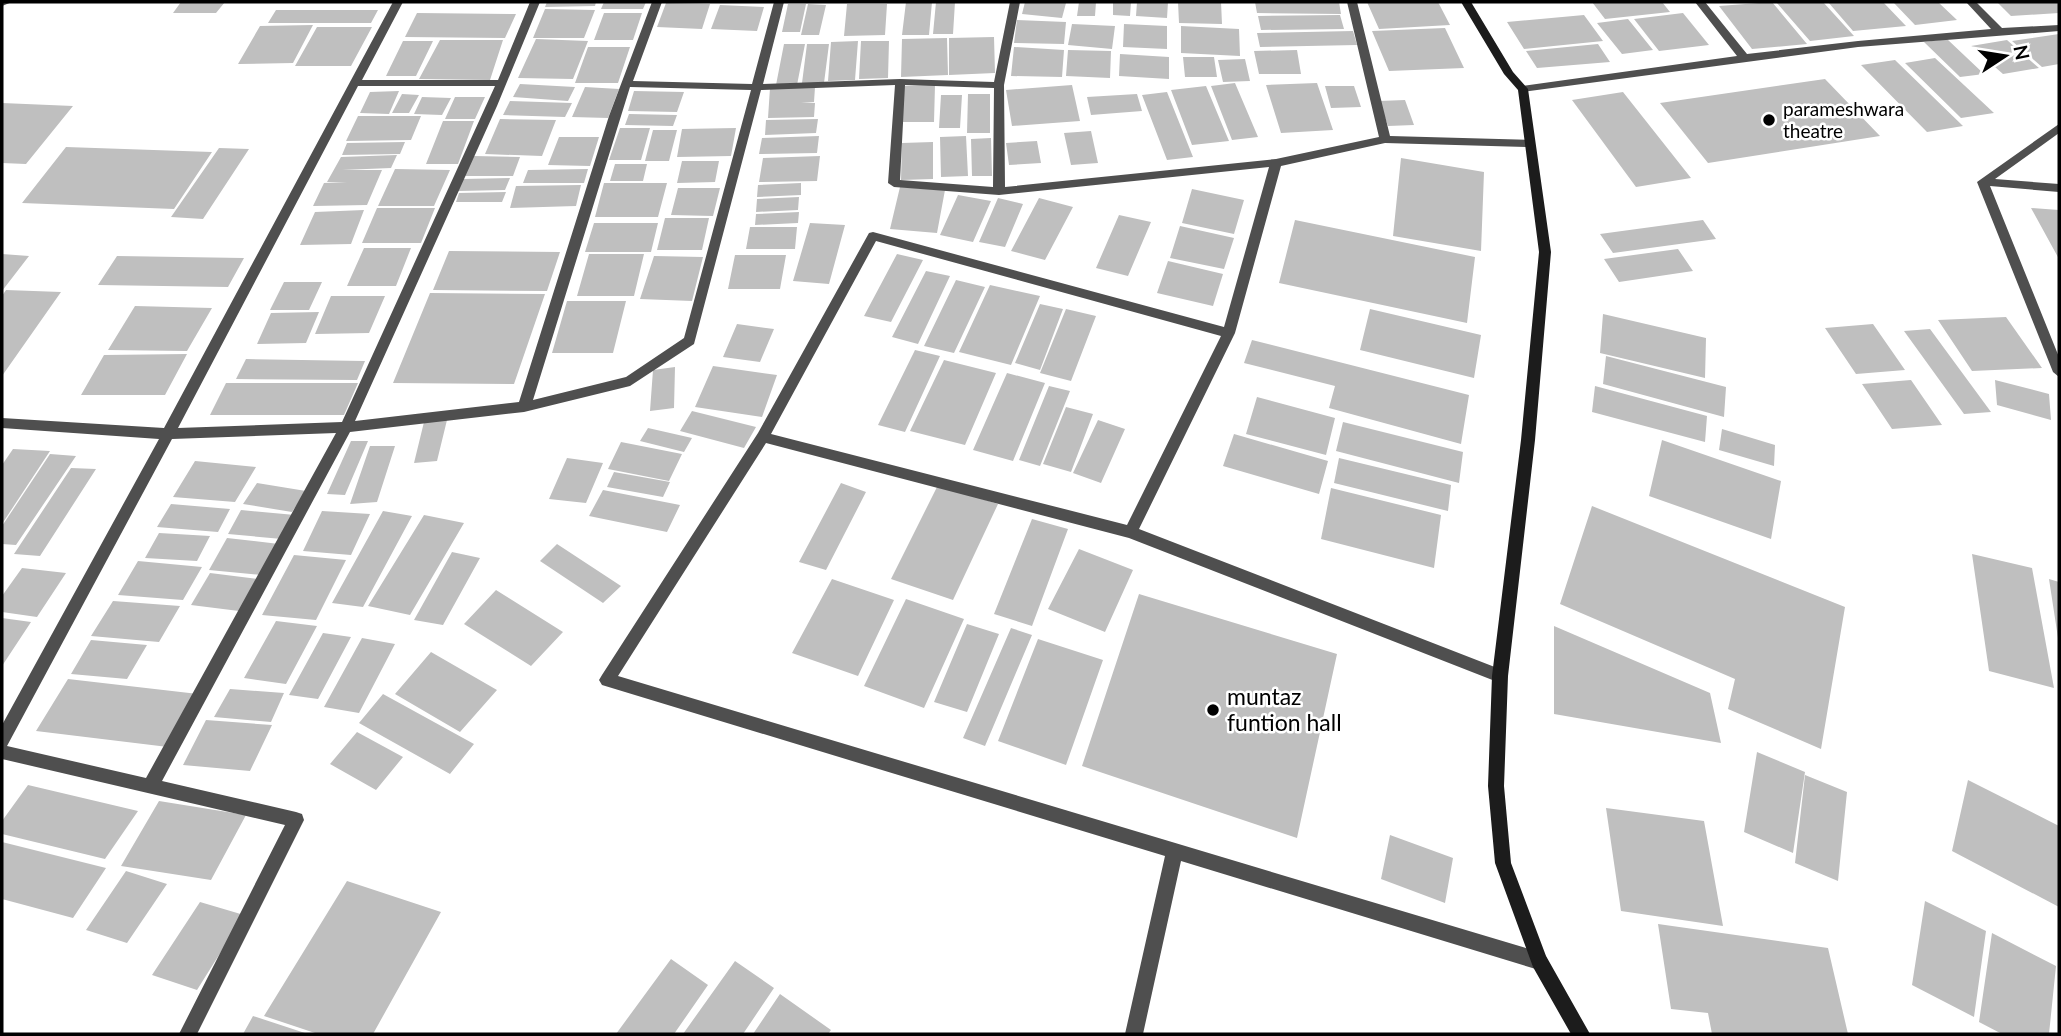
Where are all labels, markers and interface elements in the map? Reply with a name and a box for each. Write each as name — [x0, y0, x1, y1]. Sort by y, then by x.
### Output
north arrow — [1970, 21, 2040, 91]
text: N — [2009, 43, 2035, 62]
place label: parameshwara theatre — [1783, 97, 1904, 142]
marker: parameshwara theatre — [1761, 112, 1777, 128]
place label: muntaz funtion hall — [1227, 682, 1342, 736]
marker: muntaz funtion hall — [1205, 702, 1221, 718]

